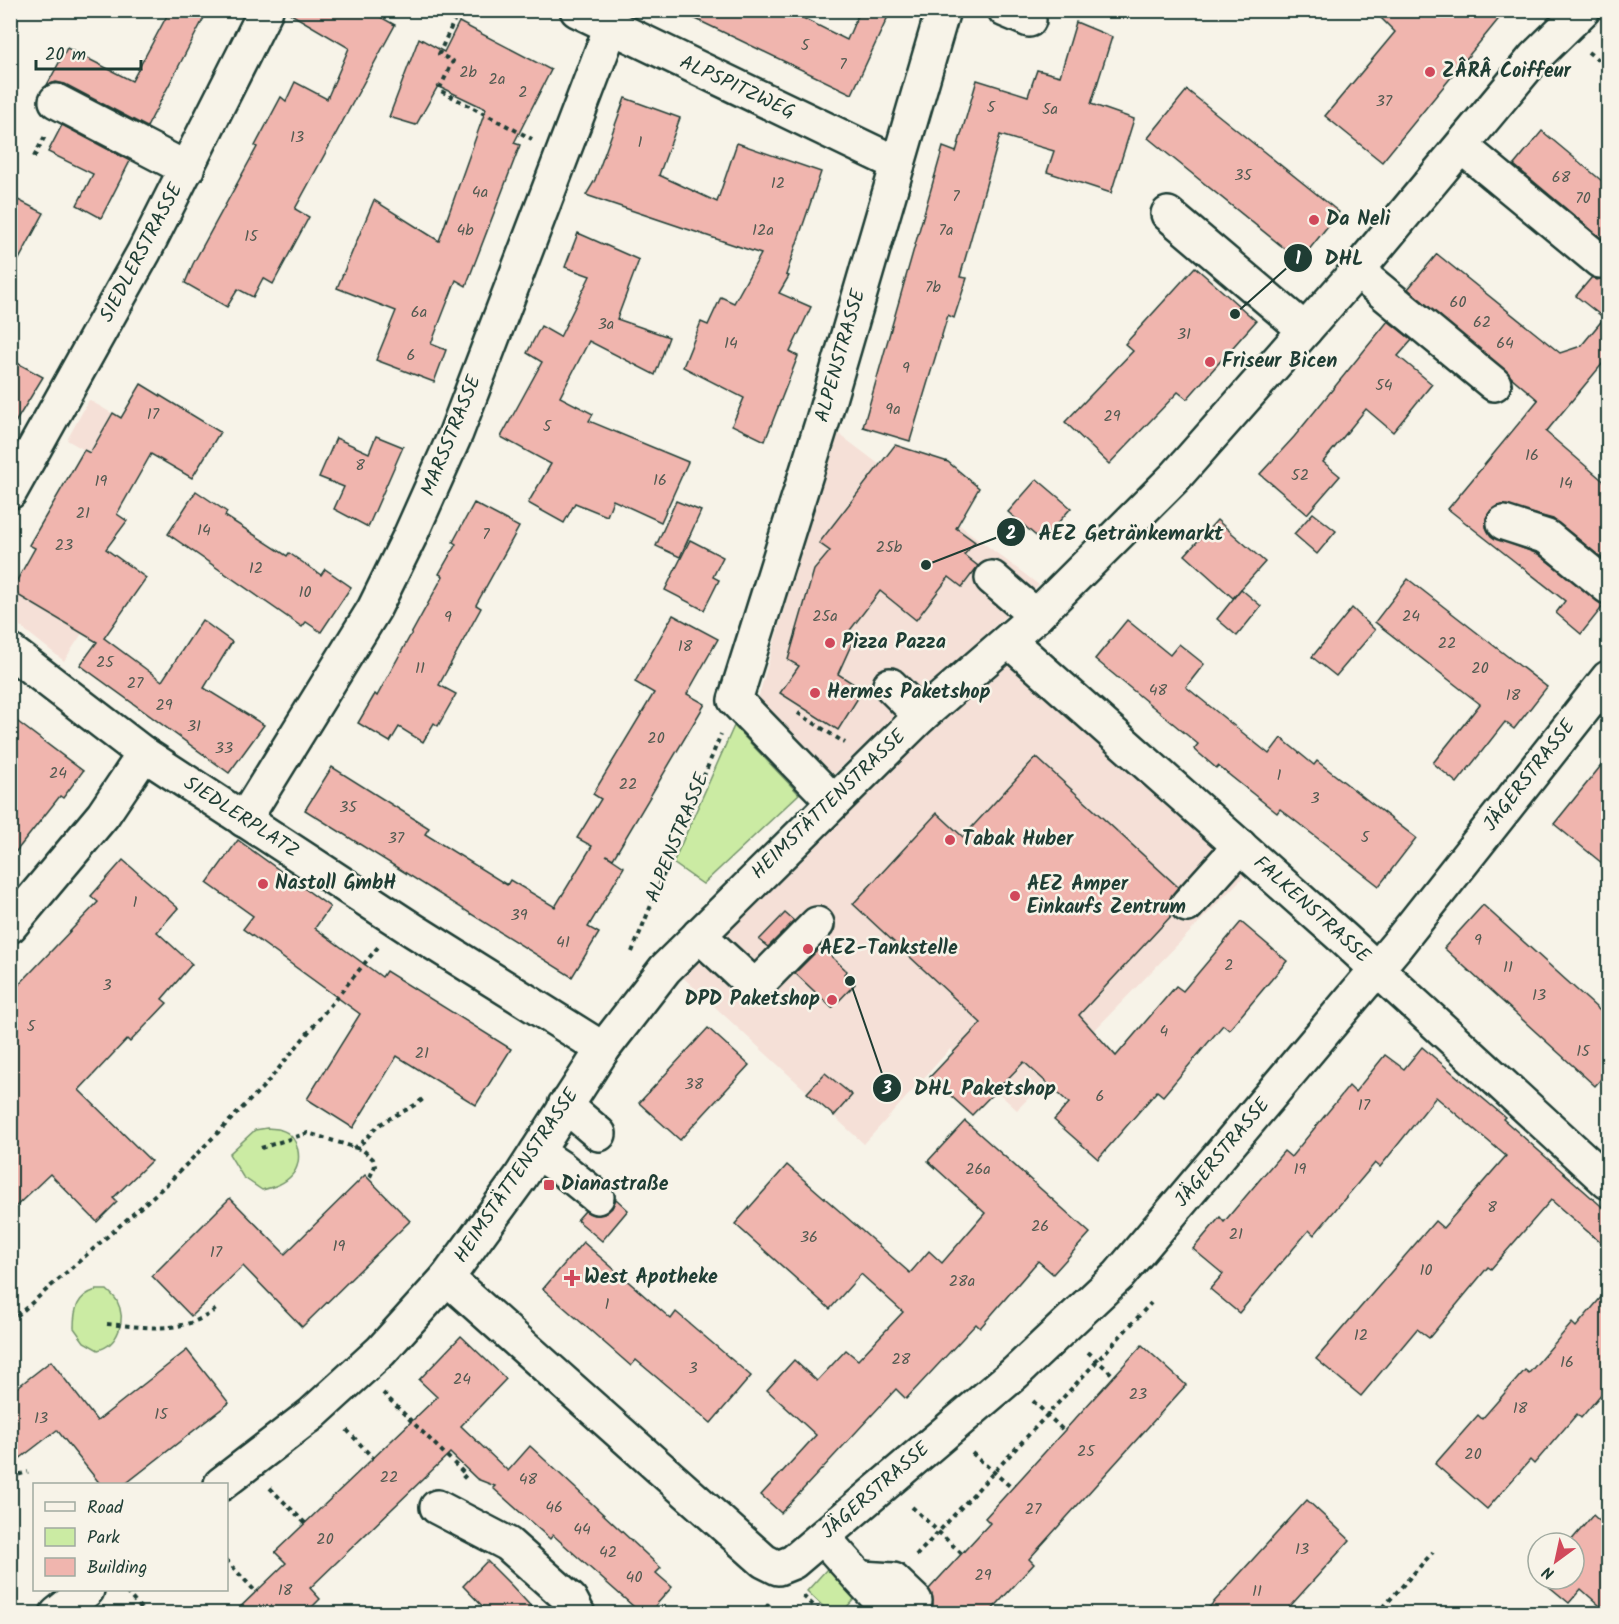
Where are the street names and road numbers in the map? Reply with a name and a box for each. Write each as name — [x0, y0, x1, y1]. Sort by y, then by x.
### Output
street label: ALPSPITZWEG — [674, 47, 800, 129]
street label: SIEDLERSTRASSE — [92, 176, 193, 328]
street label: ALPENSTRASSE — [807, 284, 876, 426]
street label: MARSSTRASSE — [413, 369, 491, 501]
street label: JÄGERSTRASSE — [1476, 712, 1585, 839]
street label: HEIMSTÄTTENSTRASSE — [744, 721, 915, 888]
street label: ALPENSTRASSE — [637, 767, 719, 908]
street label: SIEDLERPLATZ — [177, 768, 305, 868]
street label: FALKENSTRASSE — [1245, 848, 1378, 973]
street label: HEIMSTÄTTENSTRASSE — [446, 1081, 588, 1270]
street label: JÄGERSTRASSE — [1167, 1090, 1280, 1215]
street label: JÄGERSTRASSE — [814, 1434, 938, 1547]

